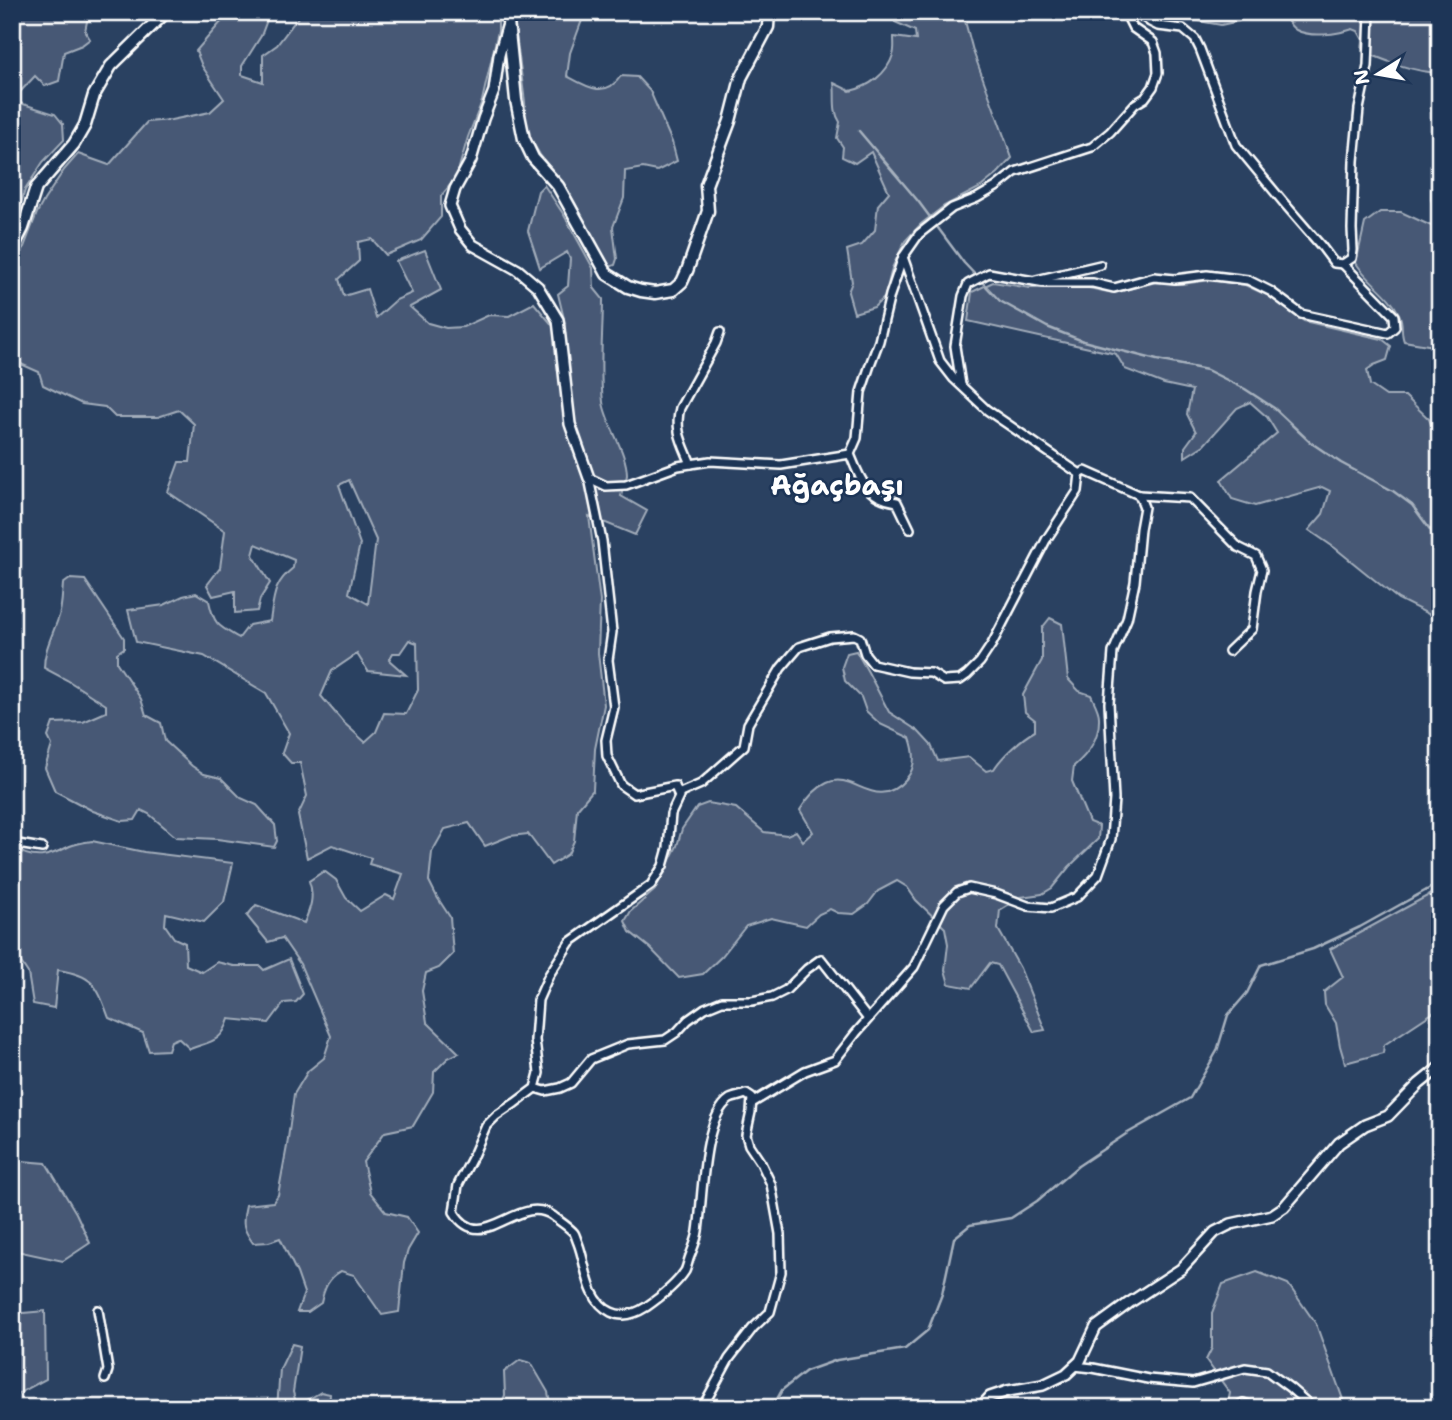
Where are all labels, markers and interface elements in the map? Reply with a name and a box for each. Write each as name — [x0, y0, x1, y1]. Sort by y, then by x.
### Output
north arrow — [1344, 38, 1414, 108]
text: N — [1348, 67, 1376, 87]
district label: Ağaçbaşı — [770, 466, 904, 504]

